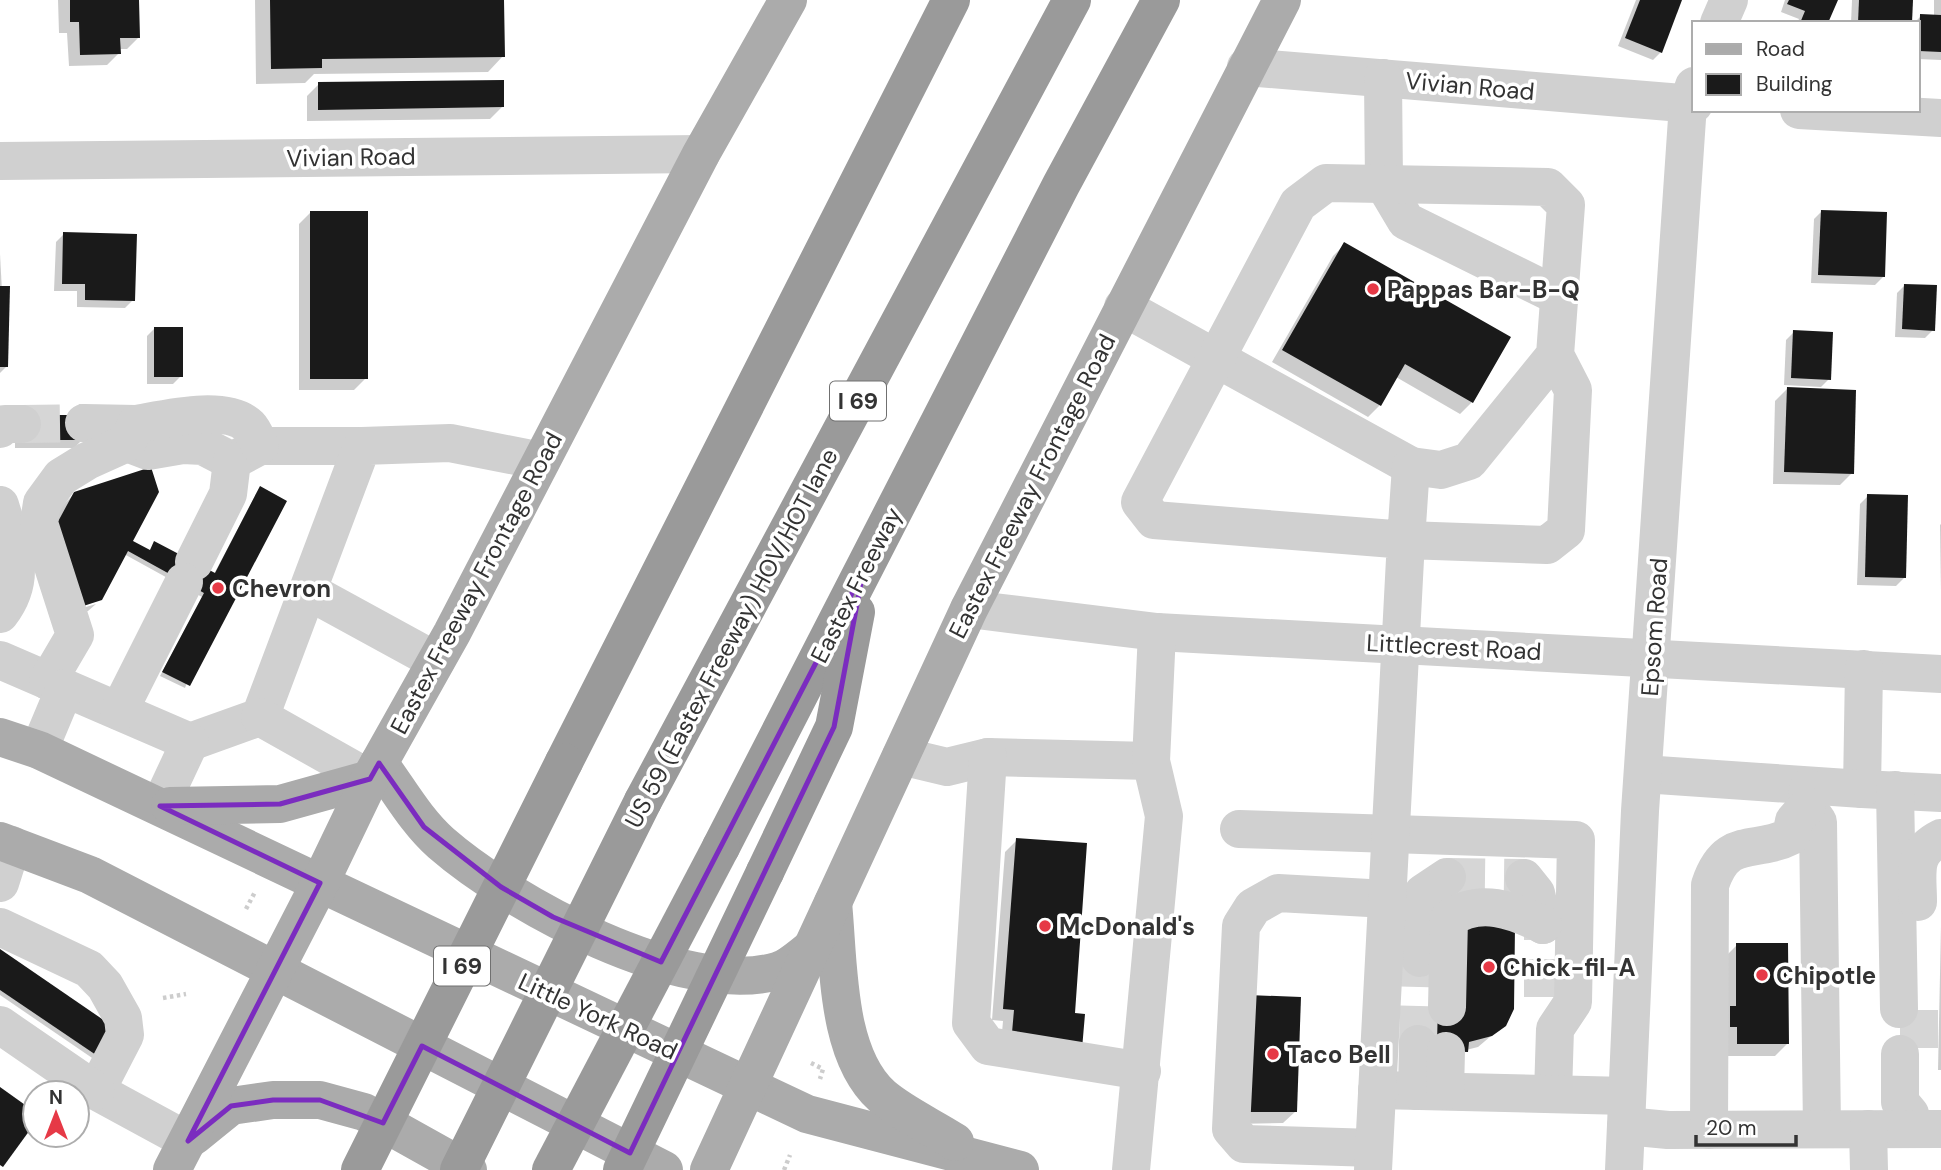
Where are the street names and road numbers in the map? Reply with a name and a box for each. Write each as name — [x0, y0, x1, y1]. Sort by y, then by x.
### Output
street label: Vivian Road — [1404, 65, 1536, 107]
street label: Vivian Road — [286, 140, 416, 174]
street label: Eastex Freeway Frontage Road — [942, 329, 1122, 643]
road number: I 69 — [830, 382, 886, 420]
street label: Eastex Freeway Frontage Road — [383, 427, 569, 739]
street label: US 59 (Eastex Freeway) HOV/HOT lane — [618, 443, 844, 833]
street label: Eastex Freeway — [803, 502, 909, 668]
street label: Epsom Road — [1634, 557, 1674, 697]
street label: Littlecrest Road — [1366, 627, 1542, 667]
road number: I 69 — [434, 946, 490, 986]
street label: Little York Road — [514, 966, 682, 1066]

